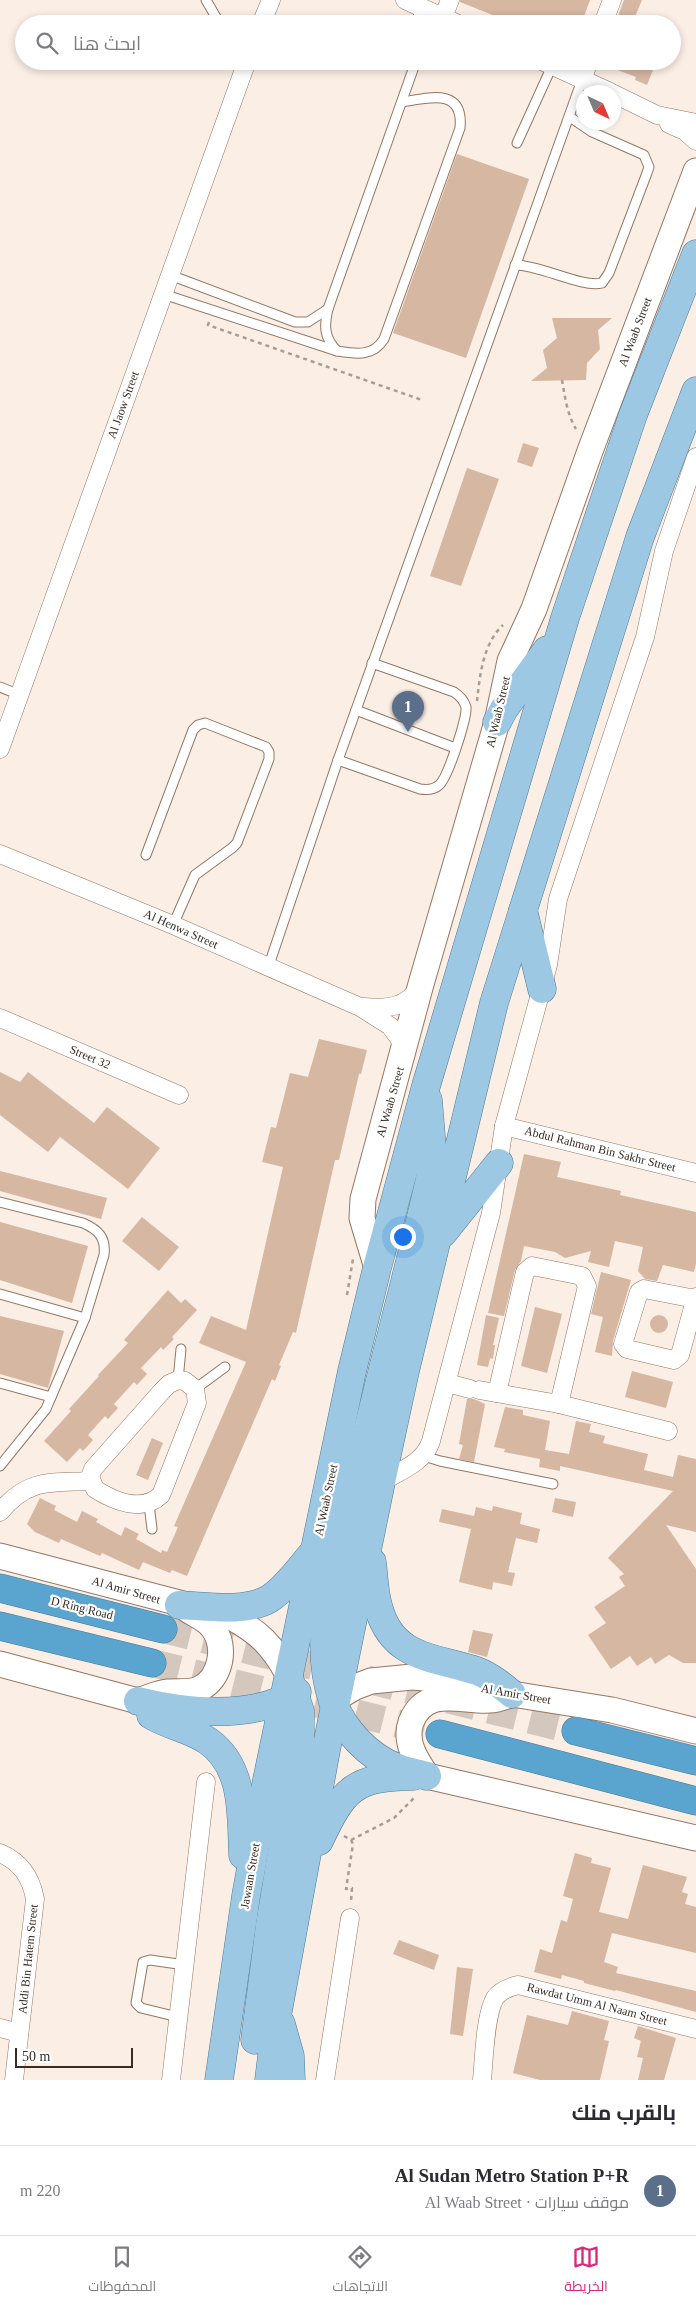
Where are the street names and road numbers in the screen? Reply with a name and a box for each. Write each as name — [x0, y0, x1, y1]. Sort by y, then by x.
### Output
street label: Al Waab Street — [615, 295, 655, 368]
street label: Al Jaow Street — [104, 369, 142, 441]
street label: Al Waab Street — [483, 674, 513, 749]
street label: Al Henwa Street — [142, 906, 221, 952]
street label: Street 32 — [67, 1042, 113, 1072]
street label: Al Waab Street — [373, 1064, 407, 1139]
street label: Abdul Rahman Bin Sakhr Street — [523, 1123, 678, 1175]
street label: Al Waab Street — [312, 1462, 341, 1537]
street label: Al Amir Street — [90, 1574, 163, 1607]
street label: D Ring Road — [50, 1594, 114, 1622]
street label: Al Amir Street — [480, 1681, 553, 1707]
street label: Jawaan Street — [237, 1841, 263, 1910]
street label: Addi Bin Hatem Street — [15, 1903, 41, 2015]
street label: Rawdat Umm Al Naam Street — [525, 1980, 669, 2028]

